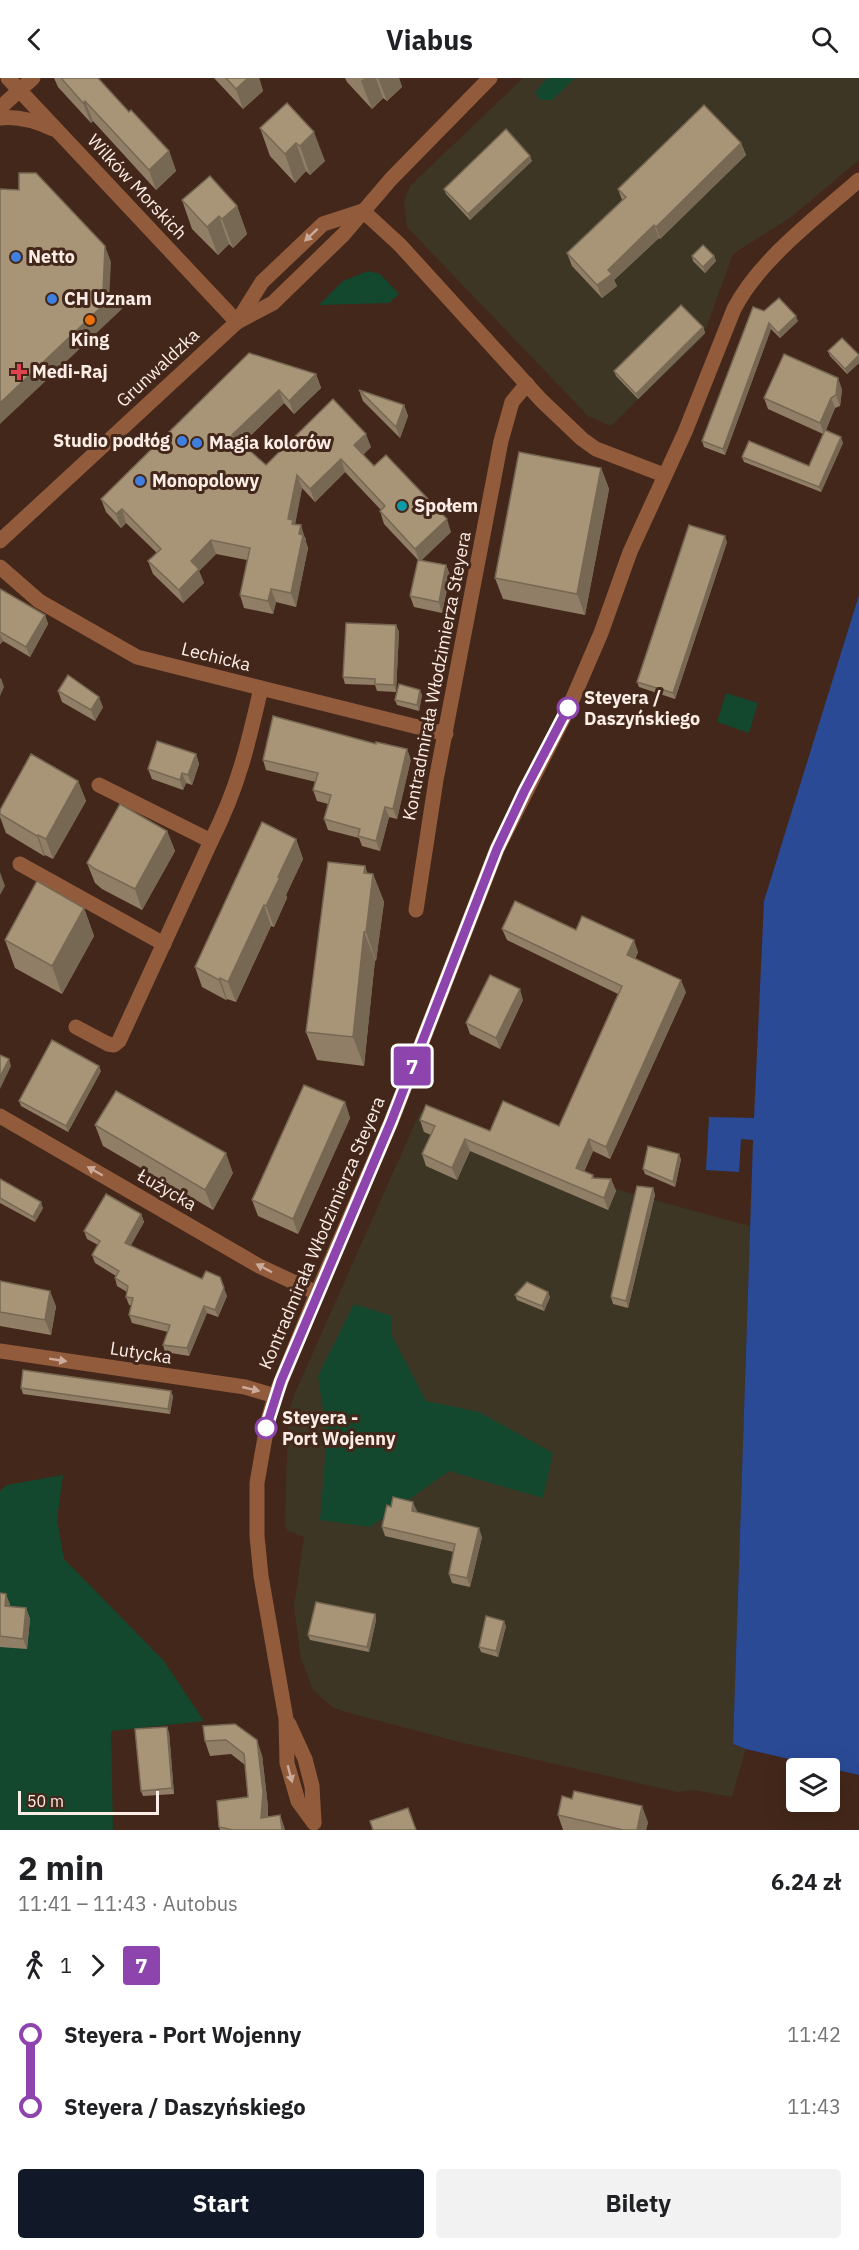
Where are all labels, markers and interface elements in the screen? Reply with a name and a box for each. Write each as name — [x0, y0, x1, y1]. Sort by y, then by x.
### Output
text: Viabus — [386, 22, 473, 57]
icon: back — [18, 23, 51, 56]
icon: search — [808, 23, 841, 56]
street label: Wilków Morskich — [83, 129, 192, 244]
one-way arrow — [304, 228, 319, 242]
place label: Netto — [28, 245, 75, 268]
marker: Netto — [9, 250, 23, 264]
place label: CH Uznam — [64, 287, 152, 310]
marker: CH Uznam — [45, 292, 59, 306]
marker: King — [83, 313, 97, 327]
street label: Grunwaldzka — [111, 323, 204, 412]
place label: King — [71, 328, 109, 351]
place label: Medi-Raj — [32, 360, 108, 383]
marker: Medi-Raj — [10, 363, 28, 381]
place label: Studio podłóg — [53, 429, 170, 452]
place label: Magia kolorów — [209, 431, 332, 454]
marker: Studio podłóg — [175, 434, 189, 448]
marker: Magia kolorów — [190, 436, 204, 450]
place label: Monopolowy — [152, 469, 259, 492]
marker: Monopolowy — [133, 474, 147, 488]
place label: Społem — [414, 494, 478, 517]
marker: Społem — [395, 499, 409, 513]
street label: Kontradmirała Włodzimierza Steyera — [397, 529, 476, 822]
street label: Lechicka — [179, 637, 254, 676]
place label: Steyera / Daszyńskiego — [584, 686, 700, 730]
marker: Steyera / Daszyńskiego — [557, 697, 579, 719]
line badge: 7 — [392, 1046, 432, 1086]
text: 7 — [406, 1052, 418, 1080]
street label: Kontradmirała Włodzimierza Steyera — [253, 1093, 390, 1373]
street label: Łużycka — [133, 1163, 201, 1216]
one-way arrow — [86, 1166, 103, 1176]
one-way arrow — [255, 1263, 272, 1273]
street label: Lutycka — [108, 1336, 174, 1369]
one-way arrow — [48, 1355, 67, 1364]
one-way arrow — [241, 1385, 260, 1394]
place label: Steyera - Port Wojenny — [282, 1406, 396, 1450]
marker: Steyera - Port Wojenny — [255, 1417, 277, 1439]
map controls — [786, 1758, 840, 1812]
button: layers — [786, 1758, 840, 1812]
one-way arrow — [286, 1765, 295, 1783]
scale bar — [18, 1788, 159, 1816]
text: 50 m — [27, 1791, 64, 1811]
text: 2 min — [18, 1846, 104, 1889]
text: 6.24 zł — [771, 1867, 841, 1896]
text: 11:41 – 11:43 · Autobus — [18, 1890, 238, 1917]
icon: walk — [18, 1949, 51, 1982]
icon: forward — [81, 1949, 114, 1982]
text: 7 — [135, 1951, 148, 1979]
text: 1 — [60, 1952, 72, 1979]
text: Steyera - Port Wojenny — [64, 2020, 301, 2049]
text: 11:42 — [787, 2021, 841, 2048]
text: Steyera / Daszyńskiego — [64, 2092, 306, 2121]
text: 11:43 — [787, 2093, 841, 2120]
button: Start — [18, 2169, 424, 2238]
button: Bilety — [436, 2169, 841, 2238]

